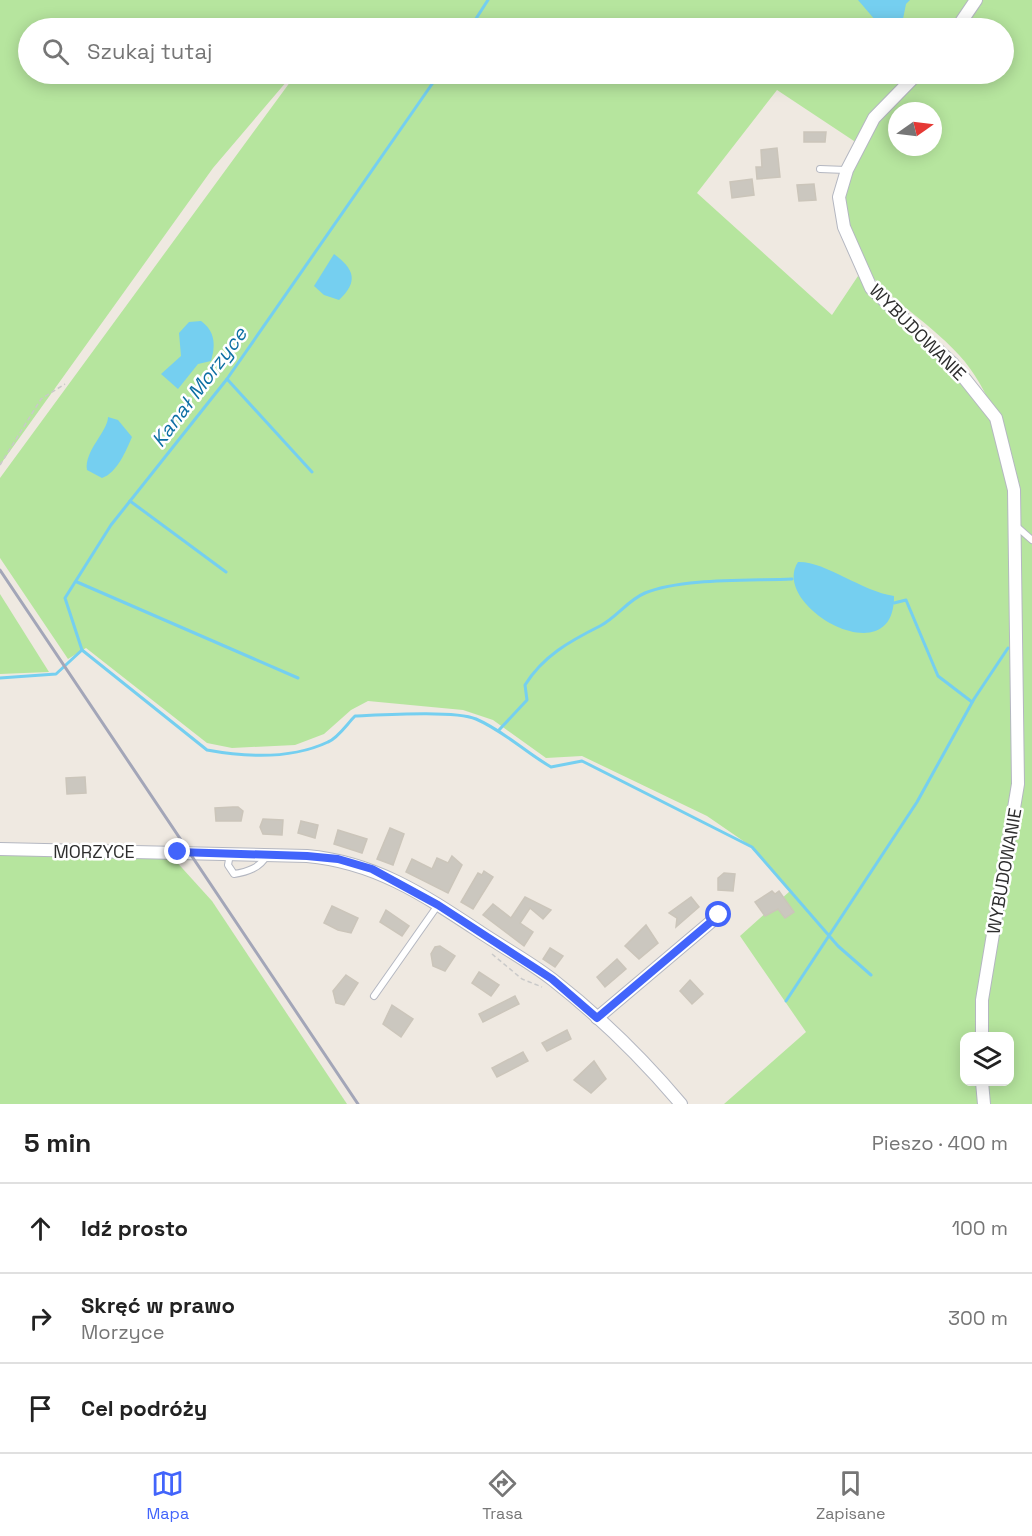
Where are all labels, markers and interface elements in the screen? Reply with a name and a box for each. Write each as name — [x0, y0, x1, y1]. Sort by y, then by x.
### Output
search box — [18, 18, 1014, 84]
icon: search — [39, 35, 72, 68]
text: Szukaj tutaj — [87, 37, 212, 65]
north arrow — [888, 102, 942, 156]
street label: WYBUDOWANIE — [865, 279, 971, 385]
water label: Kanał Morzyce — [145, 321, 253, 452]
street label: WYBUDOWANIE — [982, 806, 1026, 936]
route end — [164, 838, 190, 864]
street label: MORZYCE — [53, 840, 135, 863]
route start — [705, 901, 731, 927]
map controls — [960, 1032, 1014, 1086]
button: layers — [960, 1032, 1014, 1086]
text: 5 min — [24, 1126, 91, 1160]
text: Pieszo · 400 m — [872, 1130, 1008, 1156]
icon: ahead — [24, 1212, 57, 1245]
text: Idź prosto — [81, 1214, 188, 1242]
text: 100 m — [952, 1215, 1008, 1241]
text: Skręć w prawo — [81, 1291, 235, 1319]
icon: right — [24, 1302, 57, 1335]
text: 300 m — [948, 1305, 1008, 1331]
text: Morzyce — [81, 1319, 165, 1345]
icon: arrive — [24, 1392, 57, 1425]
text: Cel podróży — [81, 1394, 207, 1422]
tab: Mapa — [147, 1467, 189, 1524]
tab: Trasa — [482, 1467, 523, 1524]
tab: Zapisane — [816, 1467, 885, 1524]

